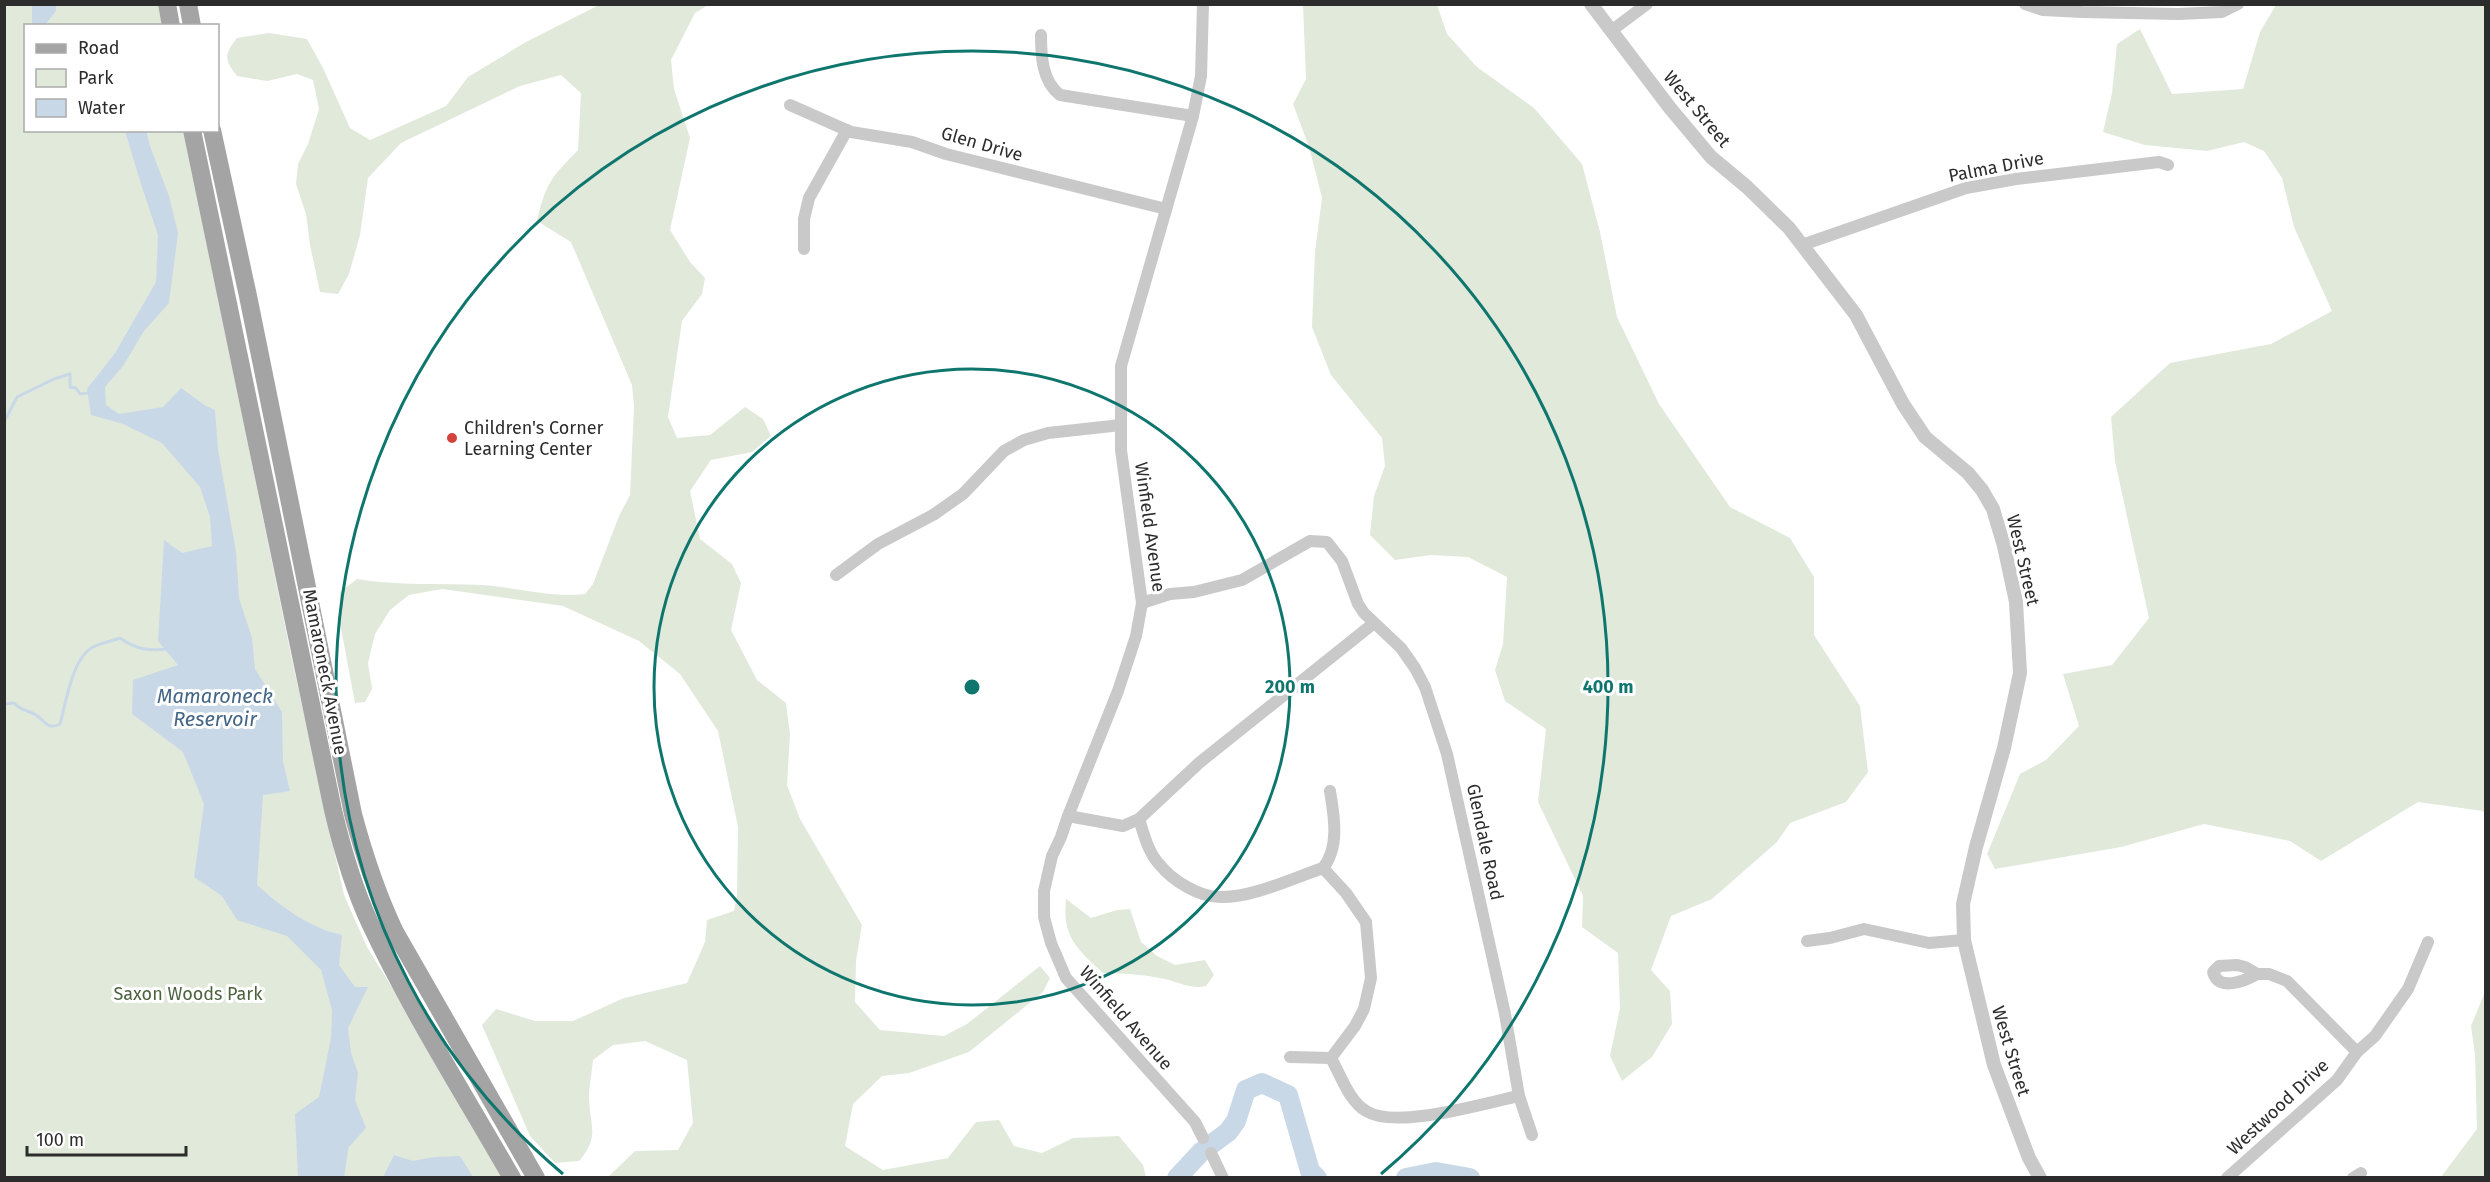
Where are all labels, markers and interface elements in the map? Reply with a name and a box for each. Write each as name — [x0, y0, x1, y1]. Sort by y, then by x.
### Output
legend — [24, 24, 219, 132]
text: Road — [78, 37, 120, 59]
street label: West Street — [1659, 66, 1736, 152]
text: Park — [78, 67, 114, 89]
text: Water — [78, 97, 125, 119]
street label: Glen Drive — [939, 122, 1025, 166]
street label: Palma Drive — [1947, 147, 2045, 187]
place label: Children's Corner Learning Center — [464, 417, 604, 460]
marker: Children's Corner Learning Center — [445, 431, 459, 445]
street label: Winfield Avenue — [1130, 461, 1170, 593]
street label: West Street — [2002, 512, 2044, 608]
street label: Mamaroneck Avenue — [298, 587, 352, 757]
text: 200 m — [1265, 676, 1315, 698]
text: 400 m — [1583, 676, 1633, 698]
centre of rings — [962, 677, 982, 697]
water label: Mamaroneck Reservoir — [157, 684, 273, 731]
street label: Glendale Road — [1462, 782, 1508, 902]
street label: Winfield Avenue — [1075, 961, 1177, 1075]
park label: Saxon Woods Park — [113, 983, 263, 1005]
street label: West Street — [1987, 1003, 2035, 1099]
street label: Westwood Drive — [2223, 1054, 2333, 1160]
scale bar — [27, 1119, 186, 1157]
text: 100 m — [36, 1129, 84, 1151]

